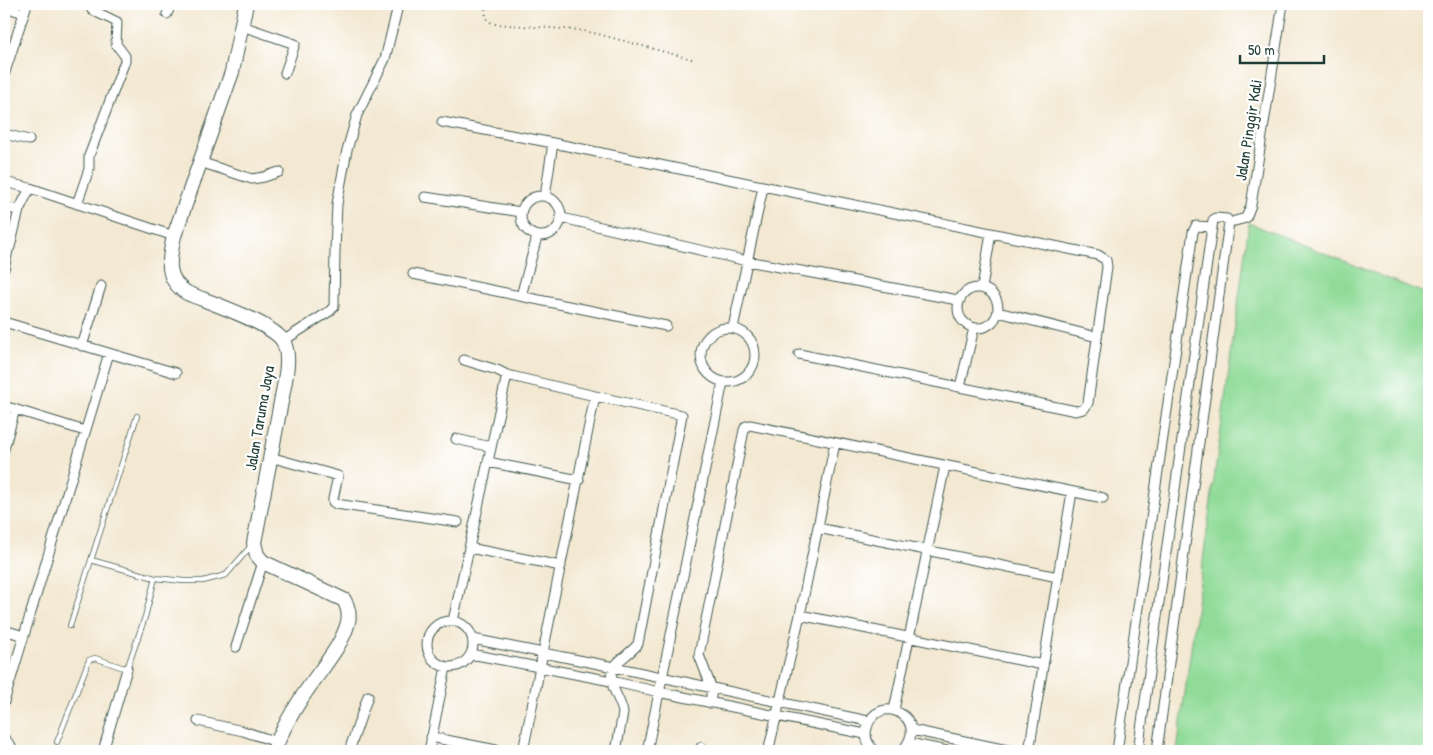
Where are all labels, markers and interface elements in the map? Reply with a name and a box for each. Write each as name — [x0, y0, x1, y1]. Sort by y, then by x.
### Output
scale bar — [1240, 32, 1324, 64]
text: 50 m — [1248, 39, 1275, 60]
street label: Jalan Pinggir Kali — [1229, 78, 1267, 182]
street label: Jalan Taruma Jaya — [239, 364, 279, 472]

